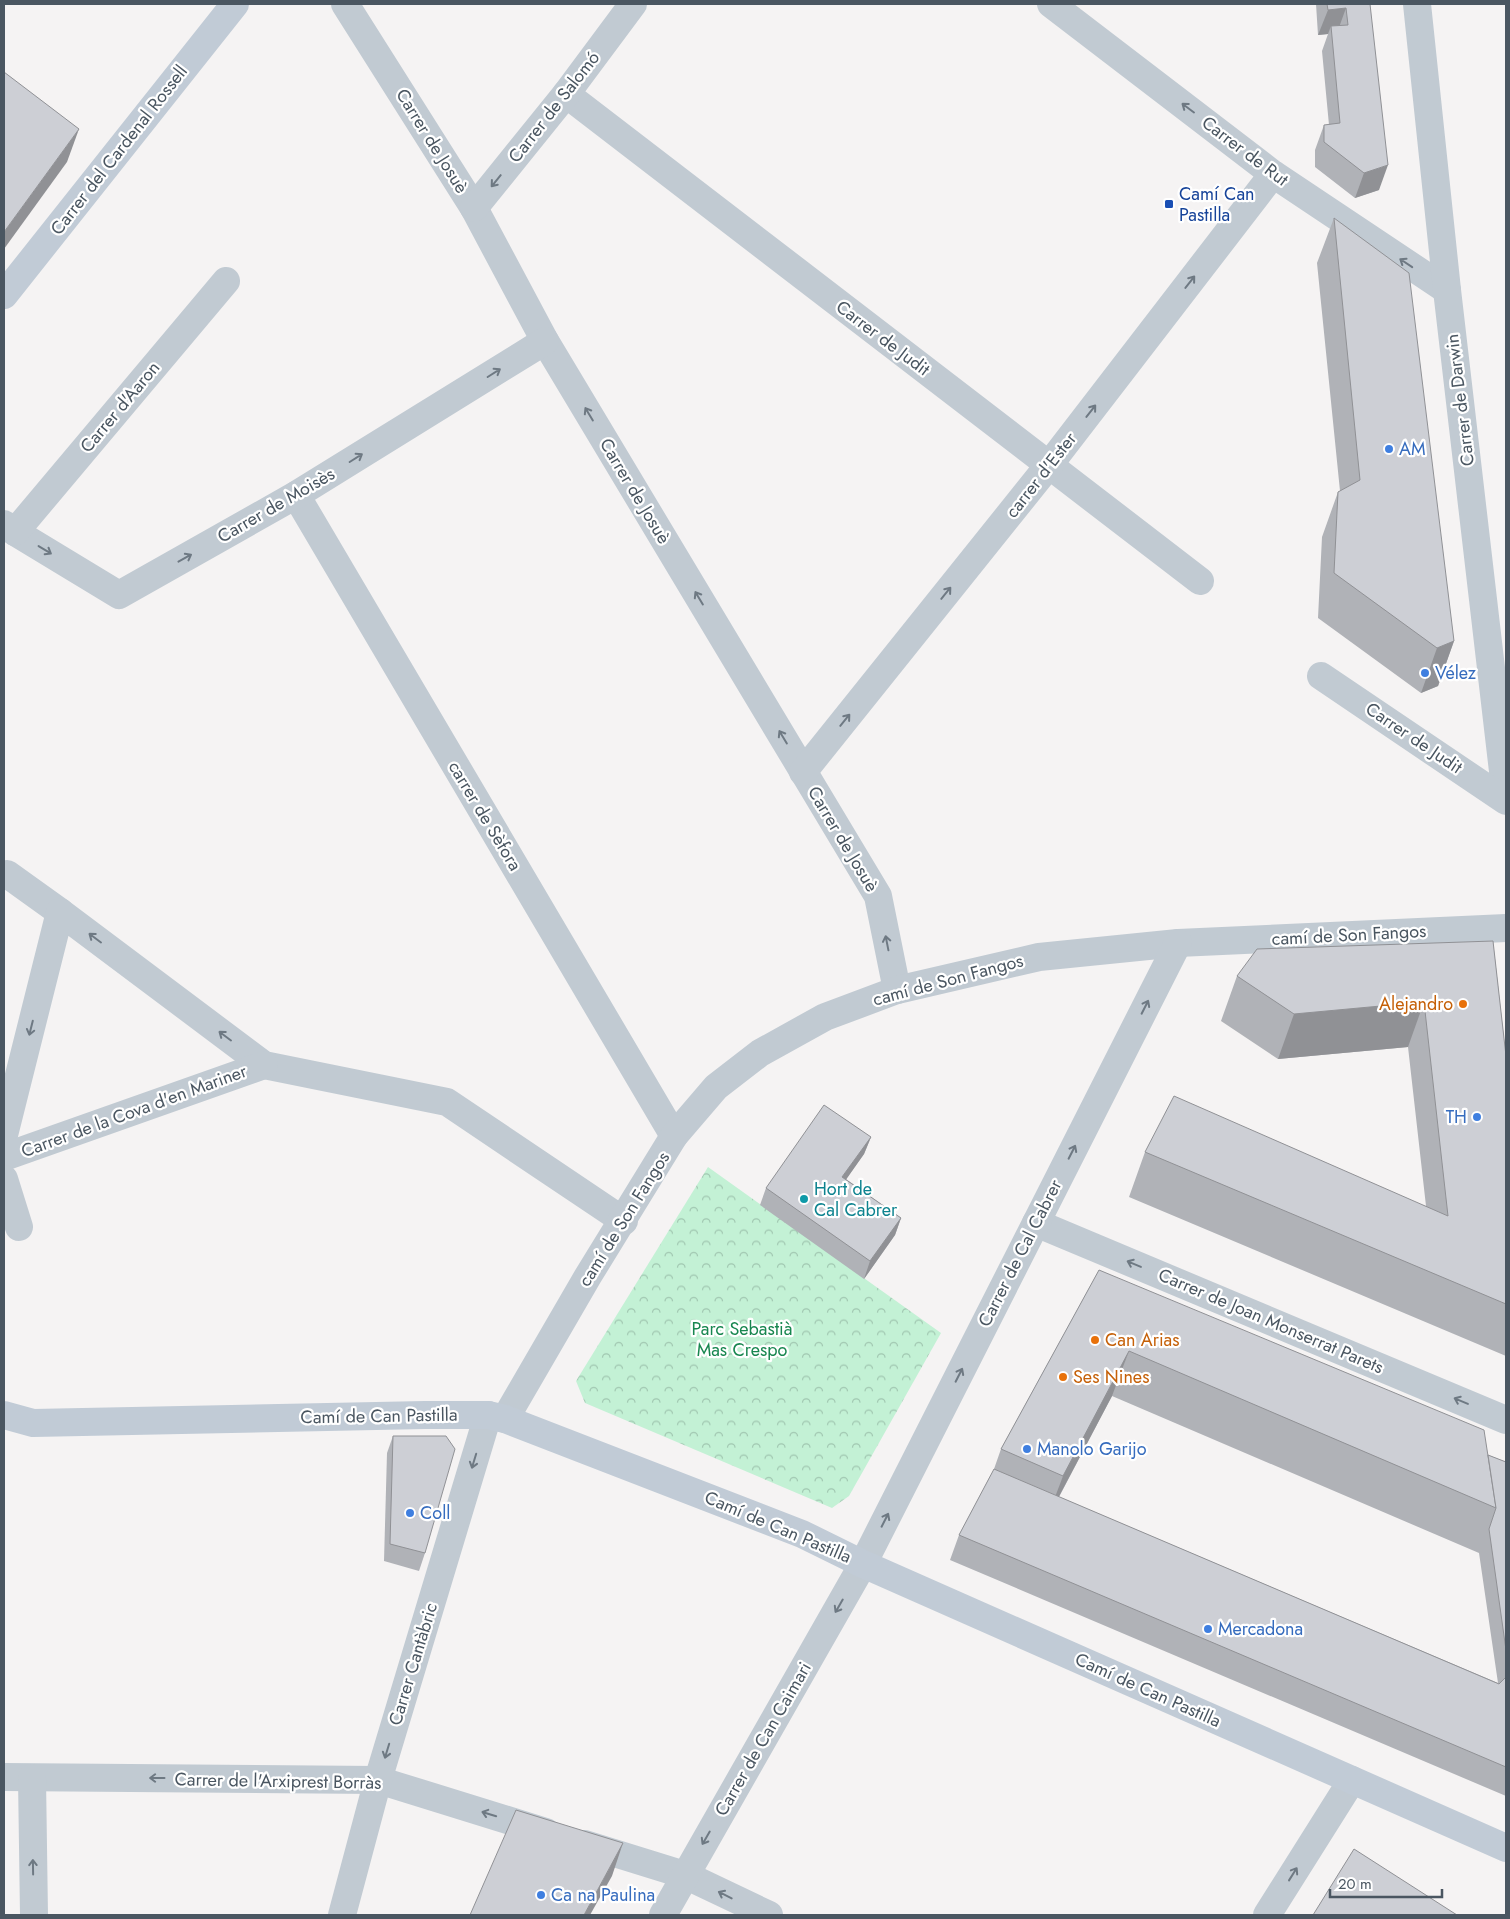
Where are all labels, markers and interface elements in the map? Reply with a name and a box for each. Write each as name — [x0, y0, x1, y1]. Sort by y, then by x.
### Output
street label: Carrer de Salomó — [502, 46, 606, 168]
street label: Carrer del Cardenal Rossell — [44, 60, 194, 240]
street label: Carrer de Josuè — [389, 84, 475, 198]
one-way arrow — [1182, 103, 1195, 114]
street label: Carrer de Rut — [1196, 110, 1294, 193]
one-way arrow — [490, 174, 501, 187]
place label: Camí Can Pastilla — [1179, 181, 1255, 228]
marker: Camí Can Pastilla — [1163, 198, 1175, 210]
one-way arrow — [1400, 257, 1414, 267]
one-way arrow — [1184, 276, 1195, 289]
street label: Carrer de Judit — [831, 294, 936, 382]
street label: Carrer de Darwin — [1439, 332, 1481, 468]
street label: Carrer d'Aaron — [74, 356, 166, 458]
one-way arrow — [487, 367, 501, 378]
one-way arrow — [1085, 405, 1096, 418]
one-way arrow — [583, 407, 593, 421]
street label: carrer d'Ester — [999, 426, 1083, 523]
street label: Carrer de Josuè — [593, 433, 677, 549]
place label: AM — [1399, 436, 1425, 462]
marker: AM — [1383, 443, 1395, 455]
one-way arrow — [348, 453, 362, 463]
street label: Carrer de Moisès — [212, 461, 340, 549]
one-way arrow — [37, 545, 51, 555]
one-way arrow — [178, 552, 192, 562]
one-way arrow — [941, 587, 952, 600]
one-way arrow — [694, 592, 704, 606]
place label: Vélez — [1435, 660, 1477, 686]
marker: Vélez — [1419, 667, 1431, 679]
street label: Carrer de Judit — [1360, 696, 1468, 780]
one-way arrow — [839, 714, 850, 727]
one-way arrow — [777, 731, 787, 745]
street label: carrer de Sèfora — [442, 756, 528, 876]
street label: Carrer de Josuè — [801, 781, 885, 897]
street label: camí de Son Fangos — [1271, 918, 1427, 952]
one-way arrow — [89, 933, 102, 944]
one-way arrow — [882, 935, 891, 951]
street label: camí de Son Fangos — [870, 947, 1026, 1013]
place label: Alejandro — [1379, 991, 1453, 1017]
marker: Alejandro — [1457, 998, 1469, 1010]
one-way arrow — [1140, 1000, 1150, 1015]
one-way arrow — [26, 1019, 35, 1035]
one-way arrow — [218, 1031, 232, 1041]
street label: Carrer de la Cova d'en Mariner — [17, 1058, 251, 1164]
place label: TH — [1446, 1104, 1467, 1130]
marker: TH — [1471, 1111, 1483, 1123]
one-way arrow — [1067, 1145, 1077, 1160]
street label: camí de Son Fangos — [572, 1146, 676, 1292]
street label: Carrer de Cal Cabrer — [972, 1174, 1069, 1331]
place label: Hort de Cal Cabrer — [814, 1176, 898, 1223]
marker: Hort de Cal Cabrer — [798, 1193, 810, 1205]
one-way arrow — [1127, 1258, 1142, 1268]
street label: Carrer de Joan Monserrat Parets — [1154, 1262, 1388, 1380]
park label: Parc Sebastià Mas Crespo — [692, 1316, 792, 1363]
place label: Can Arias — [1105, 1327, 1179, 1353]
marker: Can Arias — [1089, 1334, 1101, 1346]
place label: Ses Nines — [1073, 1364, 1149, 1390]
one-way arrow — [954, 1368, 964, 1383]
marker: Ses Nines — [1057, 1371, 1069, 1383]
one-way arrow — [1454, 1396, 1469, 1405]
street label: Camí de Can Pastilla — [300, 1402, 458, 1430]
place label: Manolo Garijo — [1037, 1436, 1147, 1462]
marker: Manolo Garijo — [1021, 1443, 1033, 1455]
one-way arrow — [468, 1453, 478, 1469]
street label: Camí de Can Pastilla — [701, 1484, 855, 1570]
place label: Coll — [420, 1500, 450, 1526]
marker: Coll — [404, 1507, 416, 1519]
one-way arrow — [881, 1513, 890, 1528]
one-way arrow — [833, 1598, 843, 1613]
street label: Carrer Cantàbric — [382, 1599, 444, 1729]
place label: Mercadona — [1218, 1616, 1303, 1642]
marker: Mercadona — [1202, 1623, 1214, 1635]
street label: Camí de Can Pastilla — [1071, 1646, 1225, 1734]
street label: Carrer de Can Caimari — [708, 1657, 818, 1821]
one-way arrow — [381, 1743, 391, 1759]
street label: Carrer de l'Arxiprest Borràs — [174, 1766, 382, 1796]
one-way arrow — [149, 1773, 165, 1783]
one-way arrow — [482, 1809, 497, 1818]
one-way arrow — [701, 1831, 711, 1846]
one-way arrow — [28, 1859, 38, 1875]
scale bar — [1330, 1866, 1442, 1898]
one-way arrow — [1288, 1867, 1298, 1881]
text: 20 m — [1338, 1873, 1372, 1895]
place label: Ca na Paulina — [551, 1882, 655, 1908]
marker: Ca na Paulina — [535, 1889, 547, 1901]
one-way arrow — [718, 1890, 733, 1899]

